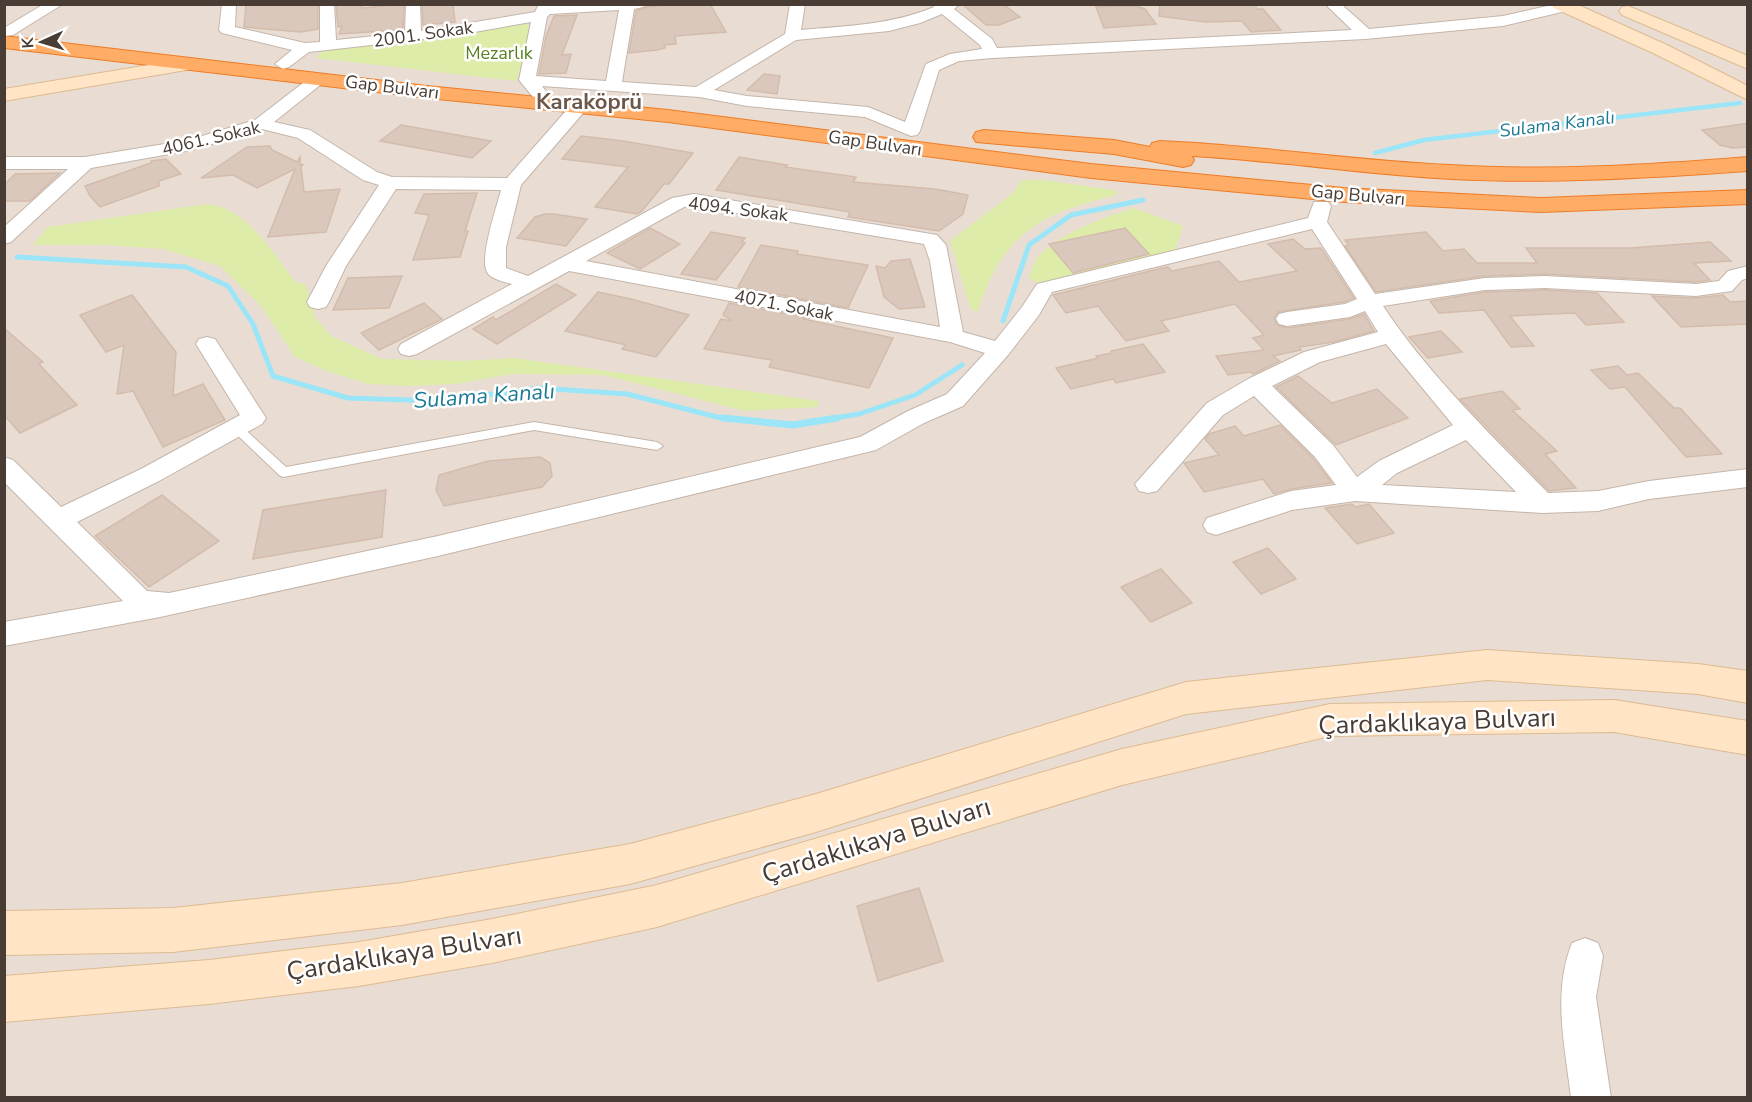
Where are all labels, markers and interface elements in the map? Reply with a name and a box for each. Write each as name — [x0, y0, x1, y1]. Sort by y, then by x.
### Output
north arrow — [12, 12, 72, 72]
street label: 2001. Sokak — [372, 15, 475, 53]
text: K — [17, 36, 39, 49]
park label: Mezarlık — [465, 41, 534, 65]
street label: Gap Bulvarı — [344, 69, 440, 105]
district label: Karaköprü — [536, 87, 642, 117]
water label: Sulama Kanalı — [1498, 105, 1616, 143]
street label: 4061. Sokak — [159, 115, 264, 161]
street label: Gap Bulvarı — [827, 125, 923, 161]
street label: Gap Bulvarı — [1310, 179, 1406, 211]
street label: 4094. Sokak — [687, 191, 790, 227]
street label: 4071. Sokak — [732, 284, 837, 327]
water label: Sulama Kanalı — [413, 376, 556, 416]
street label: Çardaklıkaya Bulvarı — [1318, 700, 1556, 743]
street label: Çardaklıkaya Bulvarı — [757, 789, 995, 892]
street label: Çardaklıkaya Bulvarı — [284, 918, 524, 989]

